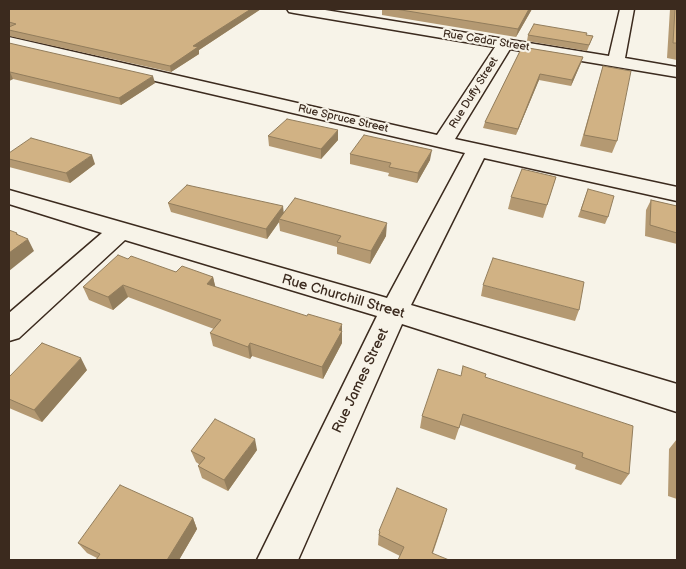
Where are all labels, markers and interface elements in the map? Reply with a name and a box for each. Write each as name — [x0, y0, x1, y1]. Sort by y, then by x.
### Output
street label: Rue Cedar Street — [442, 28, 530, 54]
street label: Rue Duffy Street — [447, 55, 501, 131]
street label: Rue Spruce Street — [297, 102, 389, 136]
street label: Rue Churchill Street — [280, 271, 406, 323]
street label: Rue James Street — [329, 326, 393, 436]

